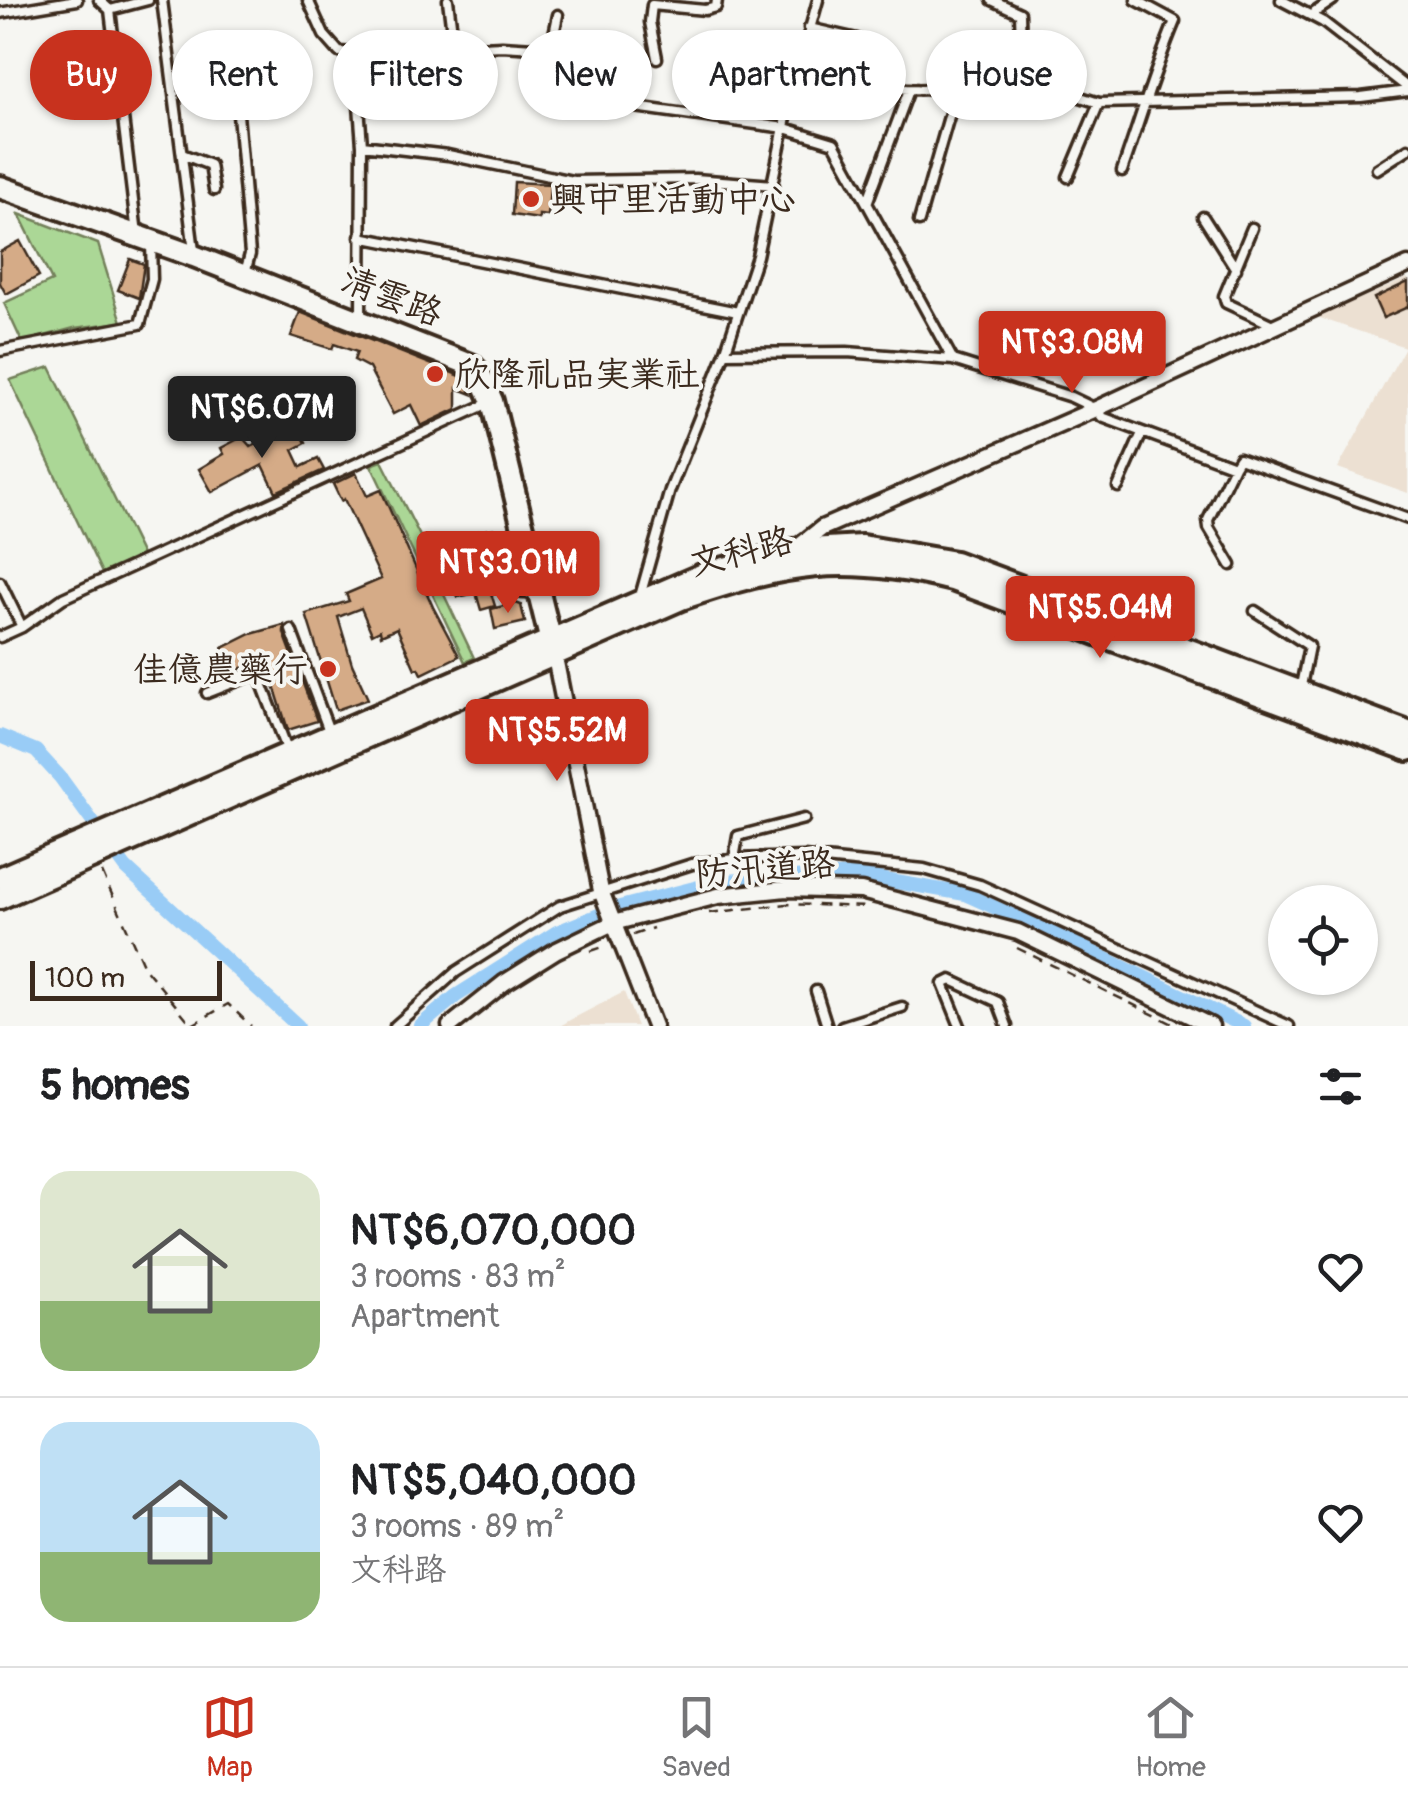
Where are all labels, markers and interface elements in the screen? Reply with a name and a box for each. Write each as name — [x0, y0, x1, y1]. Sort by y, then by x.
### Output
chip: Buy — [30, 30, 152, 120]
chip: Rent — [172, 30, 313, 120]
chip: Filters — [333, 30, 498, 120]
chip: New — [518, 30, 652, 120]
chip: Apartment — [672, 30, 906, 120]
chip: House — [926, 30, 1087, 120]
place label: 興中里活動中心 — [551, 178, 796, 222]
marker: 興中里活動中心 — [520, 188, 542, 210]
street label: 清雲路 — [335, 258, 449, 336]
pin: NT$3.08M — [969, 311, 1175, 396]
text: NT$3.08M — [1001, 323, 1143, 363]
place label: 欣隆礼品実業社 — [455, 353, 700, 397]
marker: 欣隆礼品実業社 — [424, 363, 446, 385]
pin: NT$6.07M — [159, 376, 365, 461]
text: NT$6.07M — [190, 388, 334, 428]
street label: 文科路 — [685, 518, 798, 586]
pin: NT$3.01M — [405, 531, 611, 616]
text: NT$3.01M — [438, 543, 578, 583]
pin: NT$5.04M — [997, 576, 1203, 661]
text: NT$5.04M — [1028, 588, 1172, 628]
place label: 佳億農藥行 — [133, 648, 308, 692]
marker: 佳億農藥行 — [317, 658, 339, 680]
pin: NT$5.52M — [454, 699, 660, 784]
text: NT$5.52M — [487, 711, 627, 751]
street label: 防汛道路 — [693, 841, 837, 897]
map controls — [1268, 885, 1378, 995]
button: locate — [1268, 885, 1378, 995]
scale bar — [30, 956, 222, 1000]
text: 100 m — [45, 961, 125, 996]
icon: filters — [1313, 1059, 1368, 1114]
text: 5 homes — [40, 1060, 190, 1112]
text: NT$6,070,000 — [350, 1205, 636, 1257]
icon: home — [120, 1211, 240, 1331]
icon: heart — [1313, 1244, 1368, 1299]
text: 3 rooms · 83 m² — [350, 1257, 566, 1297]
text: Apartment — [350, 1297, 499, 1337]
text: NT$5,040,000 — [350, 1455, 636, 1507]
icon: home — [120, 1462, 240, 1582]
icon: heart — [1313, 1495, 1368, 1550]
text: 3 rooms · 89 m² — [350, 1507, 564, 1547]
text: 文科路 — [350, 1550, 446, 1590]
tab: Map — [202, 1690, 257, 1785]
tab: Saved — [661, 1690, 731, 1785]
tab: Home — [1135, 1690, 1206, 1785]

